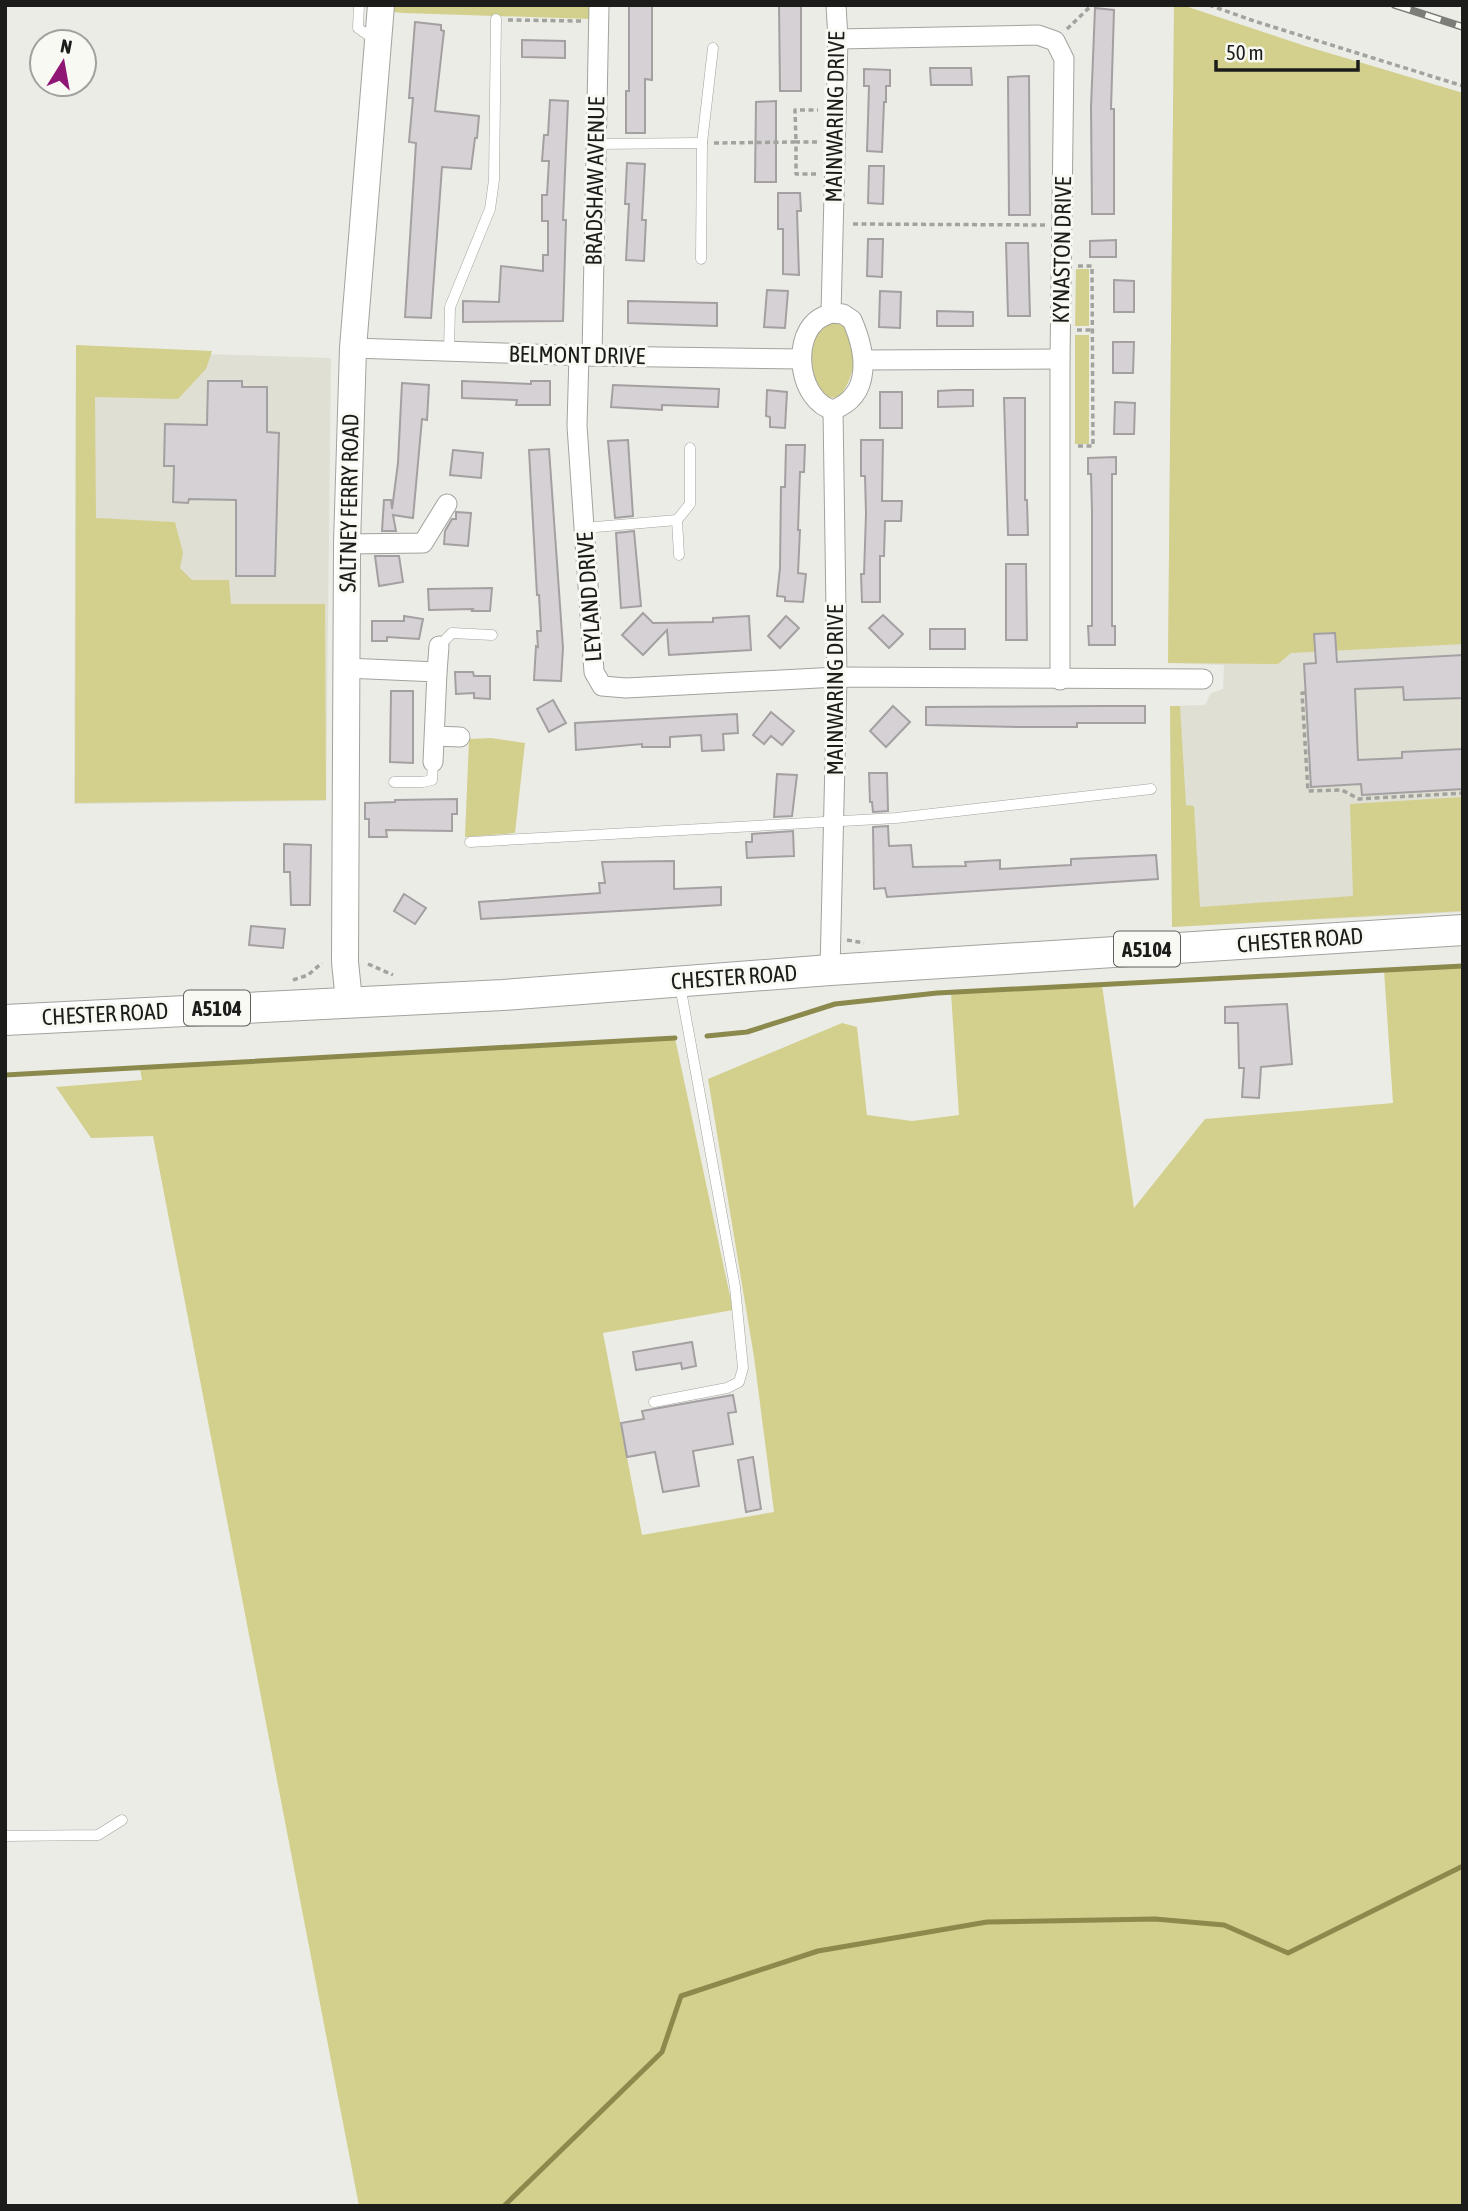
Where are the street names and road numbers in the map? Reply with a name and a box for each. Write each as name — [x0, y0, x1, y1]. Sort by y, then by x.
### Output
street label: MAINWARING DRIVE — [821, 31, 849, 203]
street label: BRADSHAW AVENUE — [581, 96, 609, 266]
street label: KYNASTON DRIVE — [1048, 176, 1076, 324]
street label: BELMONT DRIVE — [508, 341, 646, 369]
street label: SALTNEY FERRY ROAD — [334, 413, 364, 593]
street label: LEYLAND DRIVE — [571, 531, 607, 663]
street label: MAINWARING DRIVE — [822, 604, 848, 776]
street label: CHESTER ROAD — [1236, 923, 1364, 957]
road number: A5104 — [1114, 932, 1180, 967]
street label: CHESTER ROAD — [670, 960, 798, 994]
road number: A5104 — [184, 990, 250, 1026]
street label: CHESTER ROAD — [41, 998, 169, 1030]

